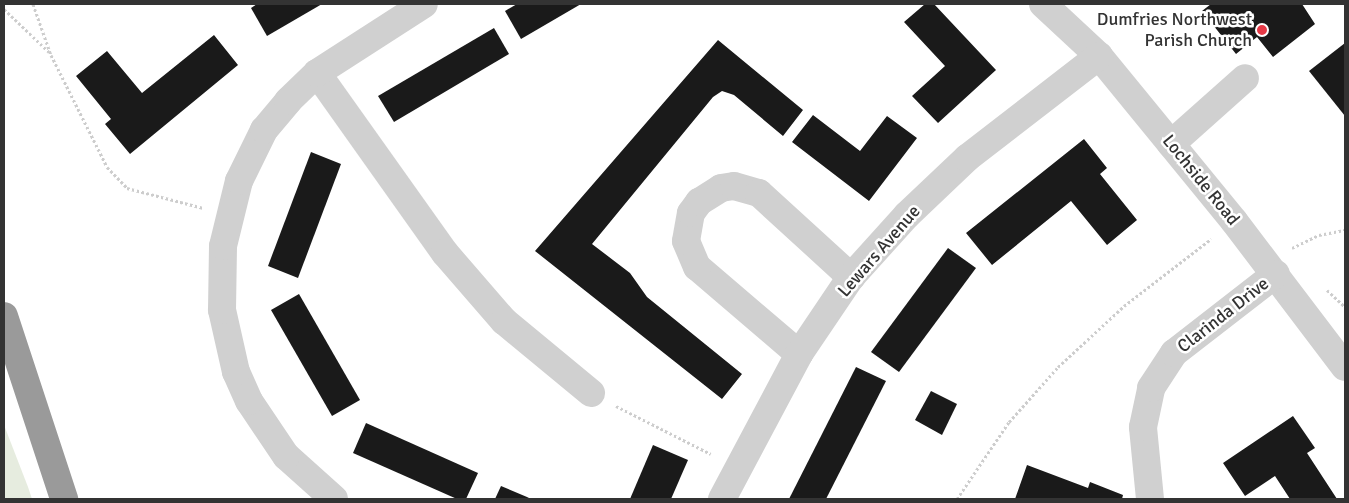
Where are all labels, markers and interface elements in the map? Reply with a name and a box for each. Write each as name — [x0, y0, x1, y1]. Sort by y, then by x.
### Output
place label: Dumfries Northwest Parish Church — [1097, 9, 1252, 52]
marker: Dumfries Northwest Parish Church — [1256, 24, 1268, 36]
street label: Lochside Road — [1158, 130, 1244, 230]
street label: Lewars Avenue — [833, 201, 925, 301]
street label: Clarinda Drive — [1173, 273, 1273, 357]

